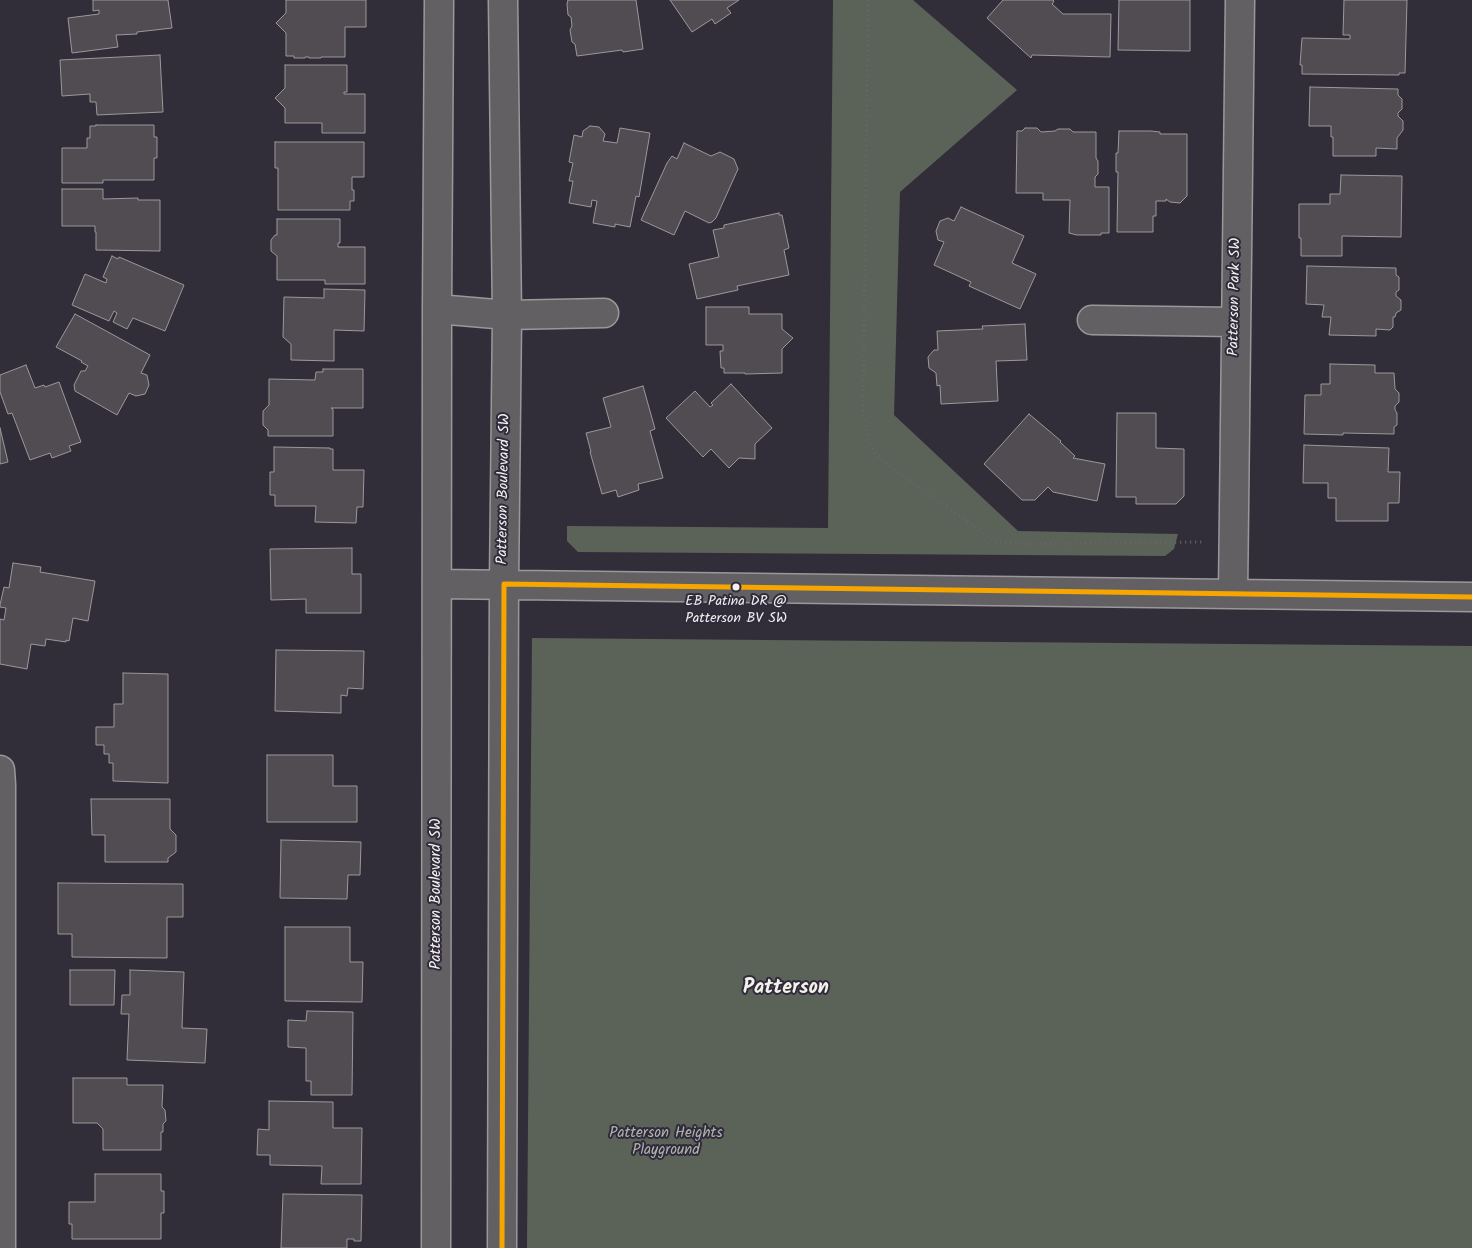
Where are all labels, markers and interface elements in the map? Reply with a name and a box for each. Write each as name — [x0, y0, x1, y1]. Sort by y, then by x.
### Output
street label: Patterson Park SW — [1226, 238, 1246, 356]
street label: Patterson Boulevard SW — [495, 413, 515, 565]
marker: EB Patina DR @ Patterson BV SW — [731, 582, 741, 592]
place label: EB Patina DR @ Patterson BV SW — [685, 595, 787, 628]
street label: Patterson Boulevard SW — [428, 818, 446, 970]
district label: Patterson — [743, 978, 829, 1002]
park label: Patterson Heights Playground — [609, 1125, 723, 1160]

